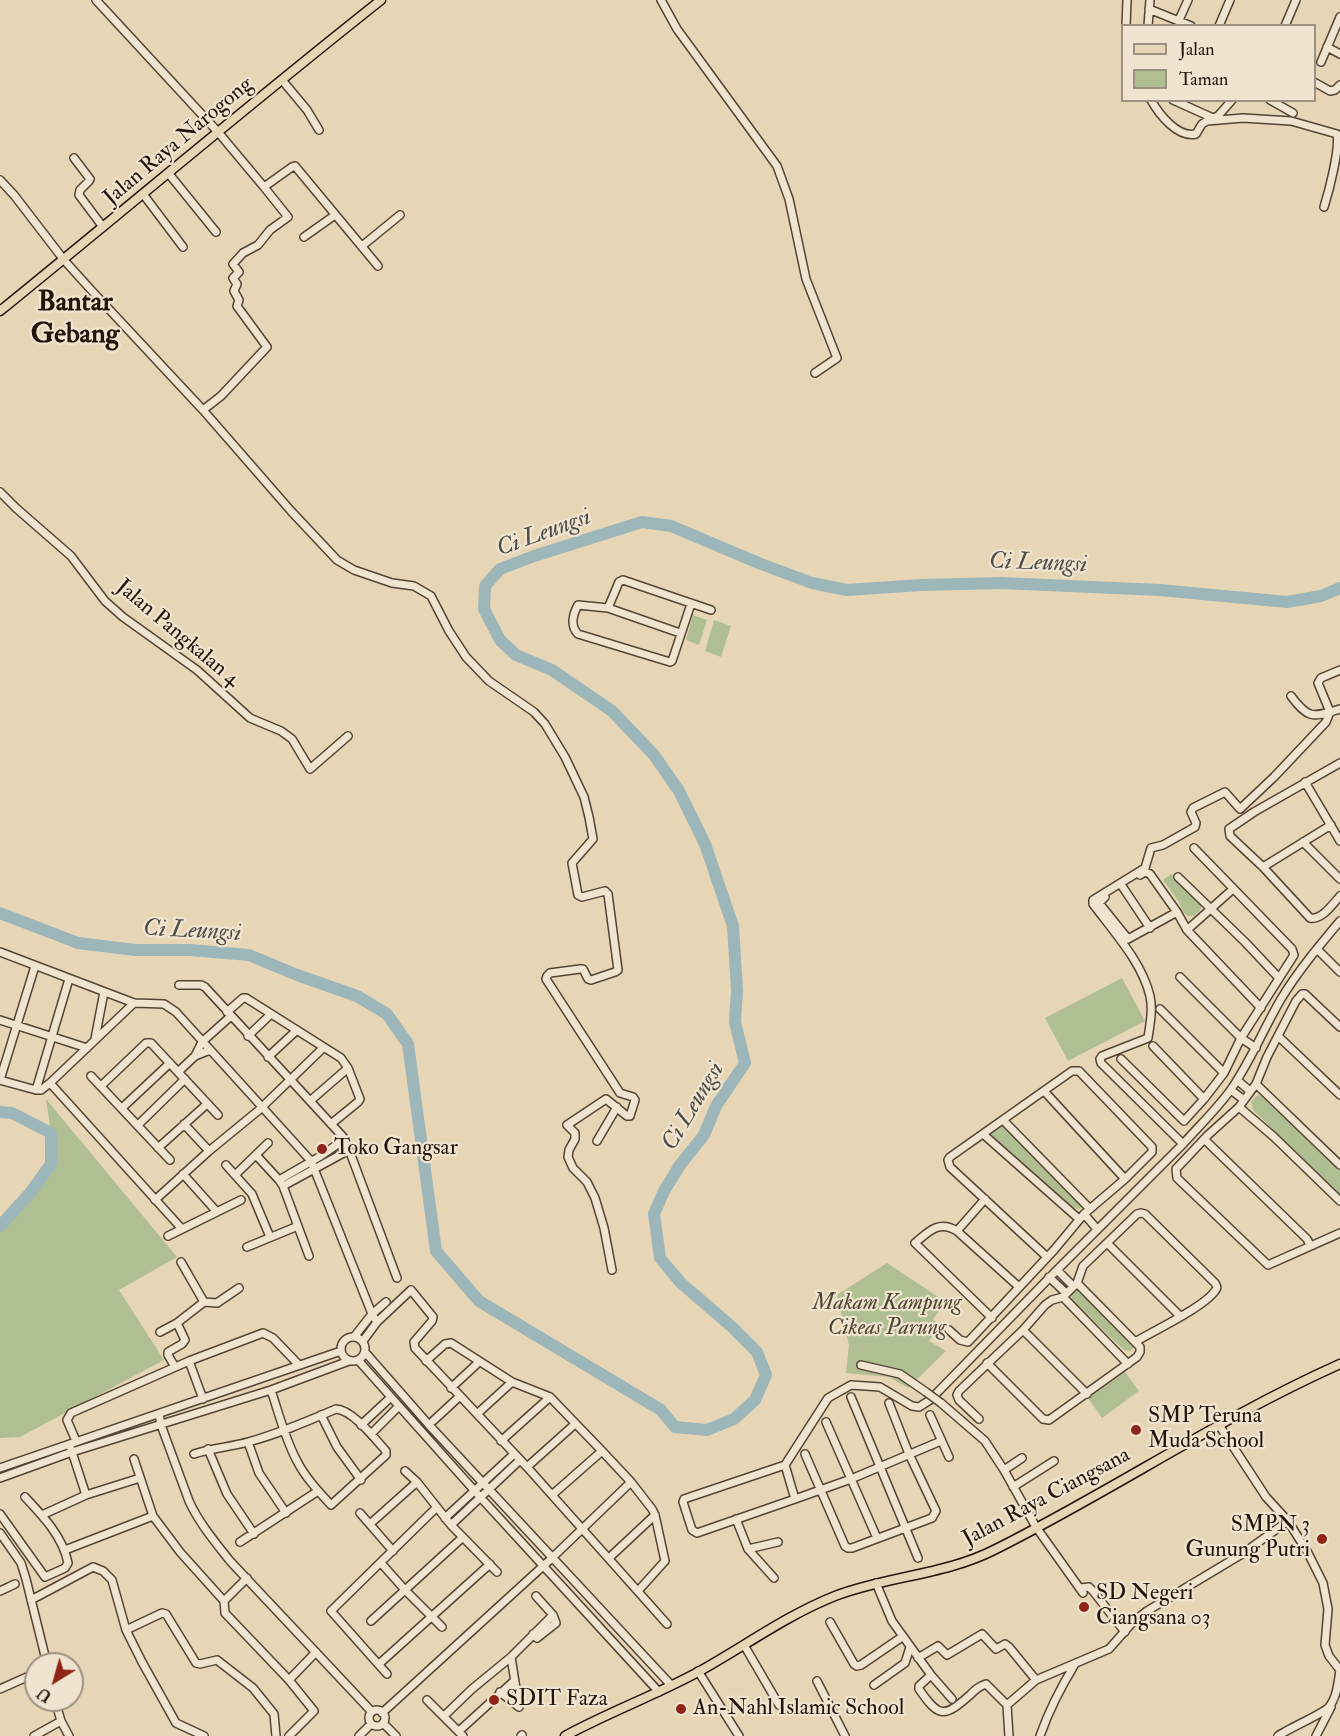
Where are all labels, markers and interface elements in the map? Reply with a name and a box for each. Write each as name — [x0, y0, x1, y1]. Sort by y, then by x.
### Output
legend — [1121, 24, 1316, 102]
text: Jalan — [1179, 38, 1215, 61]
text: Taman — [1179, 68, 1228, 91]
street label: Jalan Raya Narogong — [99, 72, 259, 212]
district label: Bantar Gebang — [31, 287, 119, 353]
water label: Ci Leungsi — [493, 504, 595, 564]
water label: Ci Leungsi — [988, 548, 1088, 580]
street label: Jalan Pangkalan 4 — [110, 575, 244, 693]
water label: Ci Leungsi — [142, 915, 242, 949]
water label: Ci Leungsi — [656, 1058, 732, 1156]
place label: Toko Gangsar — [334, 1136, 458, 1162]
marker: Toko Gangsar — [315, 1142, 329, 1156]
park label: Makam Kampung Cikeas Parung — [812, 1291, 962, 1342]
place label: SMP Teruna Muda School — [1148, 1404, 1264, 1456]
marker: SMP Teruna Muda School — [1129, 1423, 1143, 1437]
street label: Jalan Raya Ciangsana — [959, 1443, 1135, 1553]
place label: SMPN 3 Gunung Putri — [1185, 1513, 1310, 1564]
marker: SMPN 3 Gunung Putri — [1315, 1532, 1329, 1546]
place label: SD Negeri Ciangsana 03 — [1096, 1581, 1210, 1633]
marker: SD Negeri Ciangsana 03 — [1077, 1600, 1091, 1614]
north arrow — [24, 1652, 84, 1712]
text: U — [33, 1683, 56, 1707]
place label: SDIT Faza — [506, 1687, 608, 1713]
marker: SDIT Faza — [487, 1693, 501, 1707]
place label: An-Nahl Islamic School — [693, 1696, 904, 1722]
marker: An-Nahl Islamic School — [674, 1702, 688, 1716]

